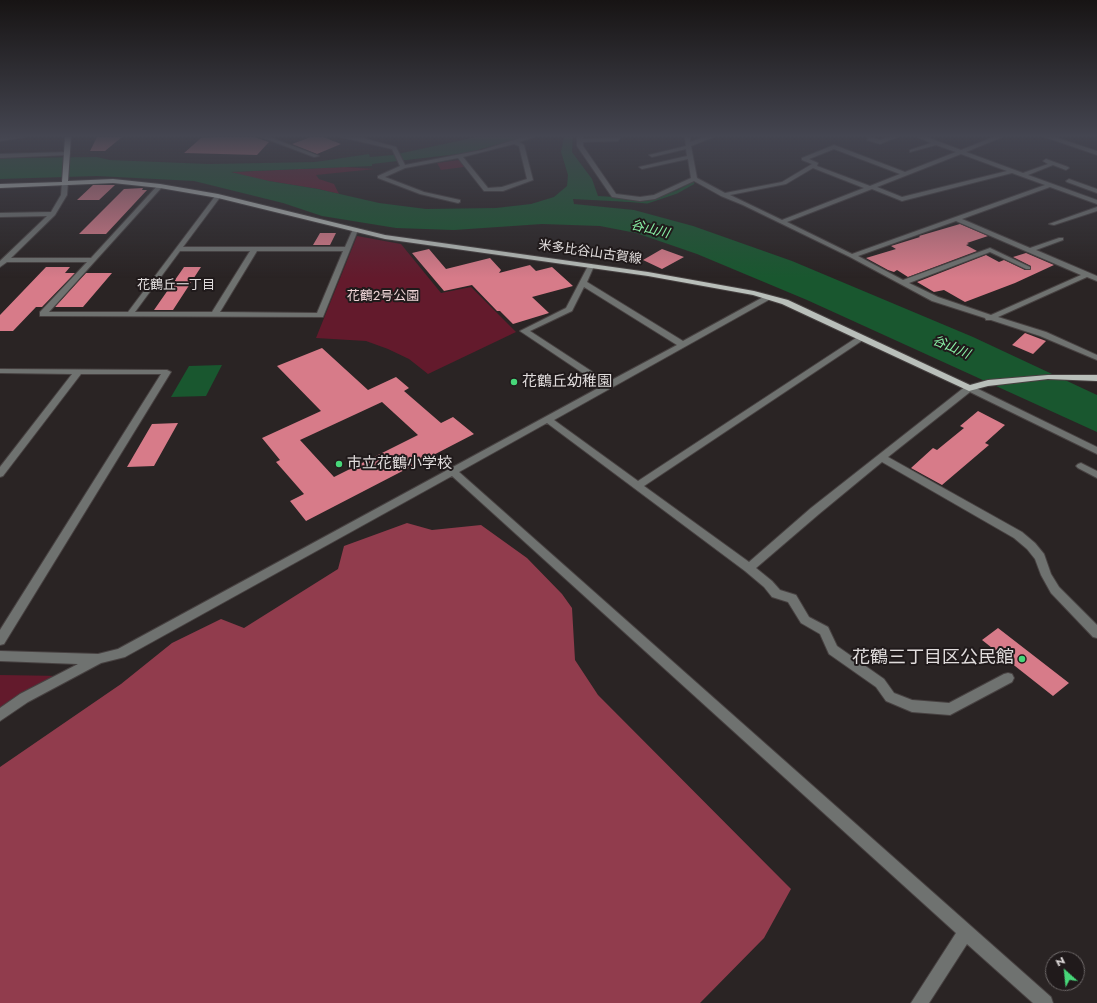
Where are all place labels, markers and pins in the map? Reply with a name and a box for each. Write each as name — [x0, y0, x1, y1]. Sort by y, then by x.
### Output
place label: 花鶴丘幼稚園 — [522, 373, 612, 391]
marker: 花鶴丘幼稚園 — [509, 377, 519, 387]
place label: 市立花鶴小学校 — [347, 455, 452, 473]
marker: 市立花鶴小学校 — [334, 459, 344, 469]
place label: 花鶴三丁目区公民館 — [852, 648, 1014, 670]
marker: 花鶴三丁目区公民館 — [1017, 654, 1027, 664]

